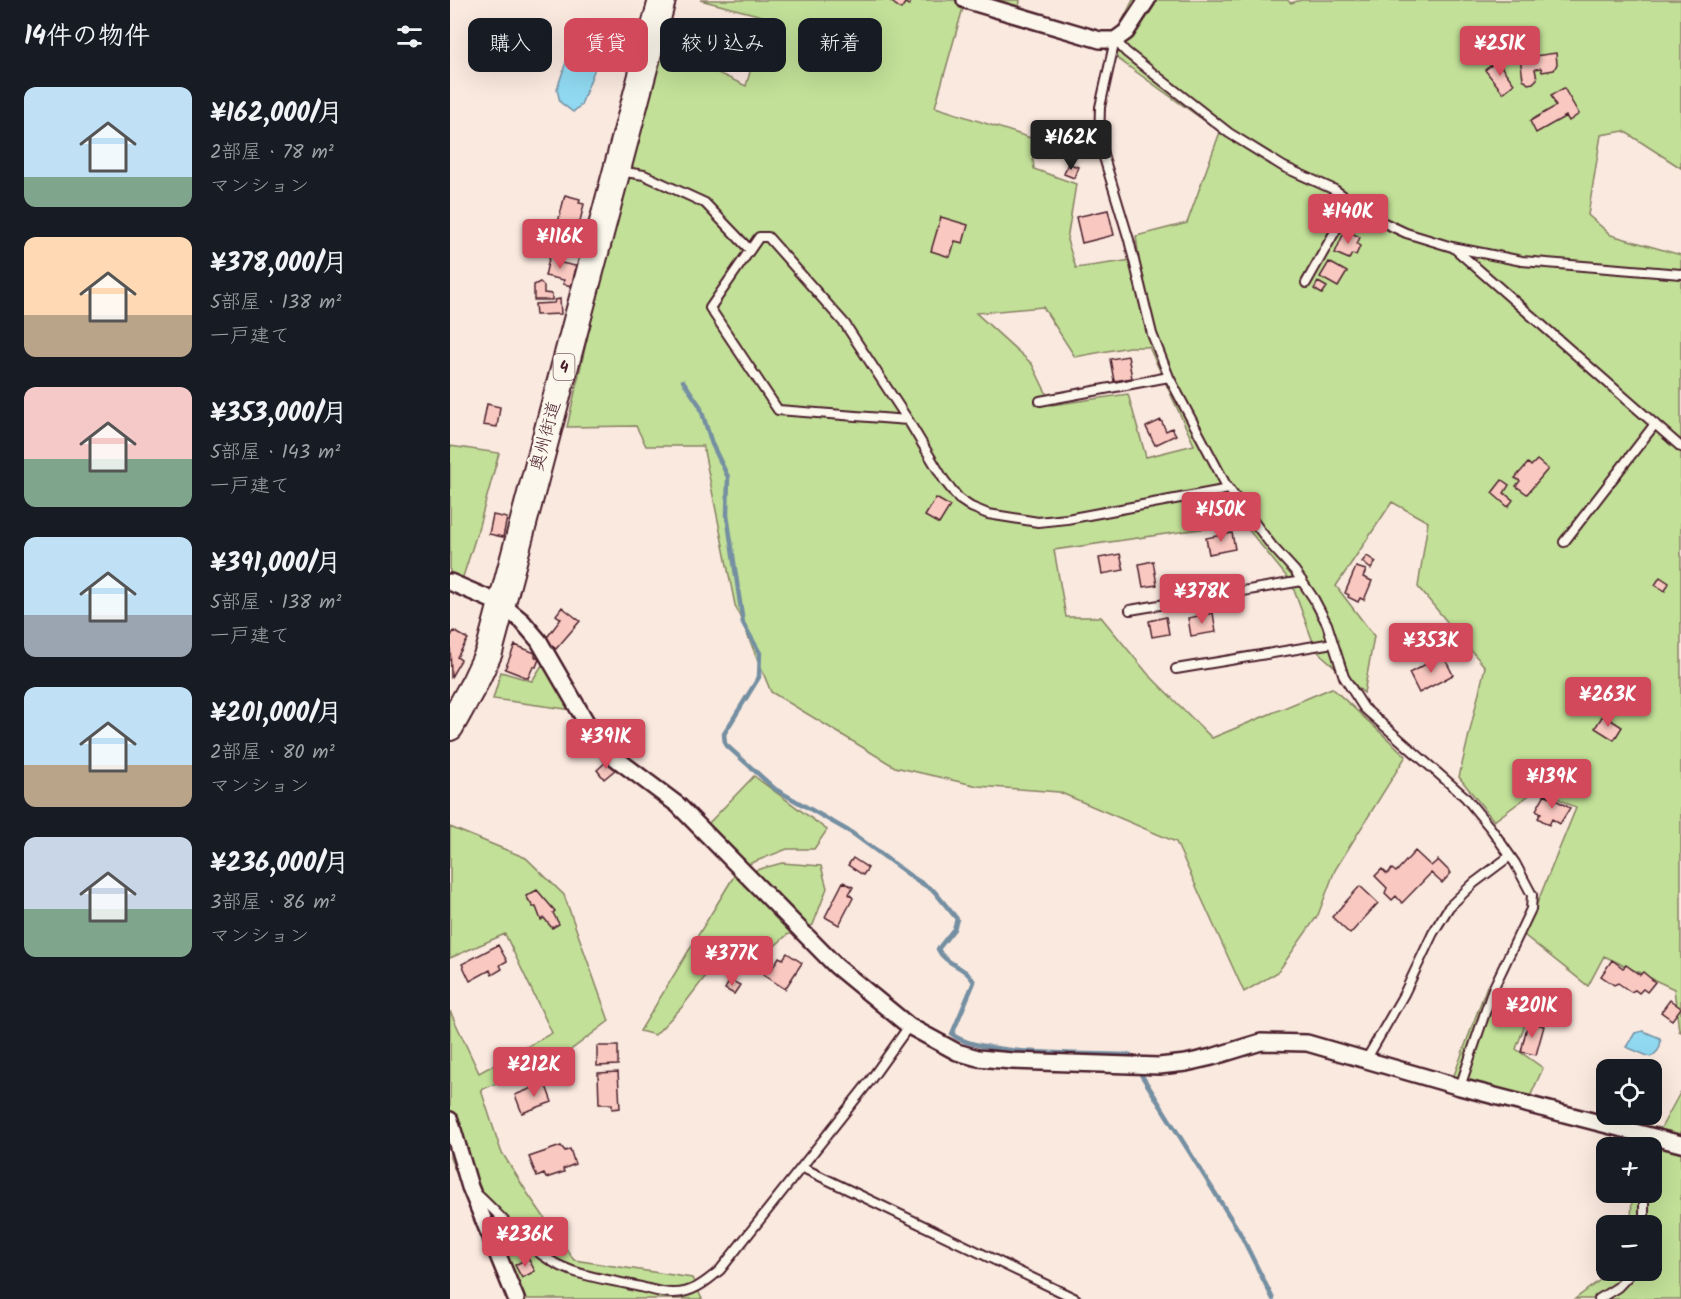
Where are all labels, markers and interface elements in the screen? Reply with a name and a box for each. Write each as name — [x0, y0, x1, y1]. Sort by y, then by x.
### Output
text: 14件の物件 — [24, 16, 150, 58]
chip: 購入 — [468, 18, 552, 72]
chip: 賃貸 — [564, 18, 648, 72]
chip: 絞り込み — [660, 18, 786, 72]
chip: 新着 — [798, 18, 882, 72]
icon: filters — [393, 20, 426, 53]
pin: ¥251K — [1458, 26, 1542, 77]
text: ¥251K — [1474, 29, 1526, 61]
text: ¥162,000/月 — [210, 93, 343, 135]
icon: home — [72, 111, 144, 183]
pin: ¥162K — [1029, 120, 1113, 171]
text: ¥162K — [1045, 123, 1097, 155]
text: 2部屋 · 78 m² — [210, 137, 334, 169]
text: マンション — [210, 171, 309, 203]
pin: ¥140K — [1306, 194, 1390, 245]
text: ¥140K — [1322, 197, 1374, 229]
pin: ¥116K — [518, 219, 602, 270]
text: ¥116K — [536, 222, 584, 254]
text: ¥378,000/月 — [210, 243, 348, 285]
icon: home — [72, 261, 144, 333]
text: 5部屋 · 138 m² — [210, 287, 341, 319]
text: 一戸建て — [210, 321, 290, 353]
road number: 4 — [554, 354, 574, 380]
text: ¥353,000/月 — [210, 393, 348, 435]
street label: 奥州街道 — [523, 398, 570, 475]
icon: home — [72, 411, 144, 483]
text: 5部屋 · 143 m² — [210, 437, 340, 469]
text: 一戸建て — [210, 471, 290, 503]
pin: ¥150K — [1179, 492, 1263, 543]
text: ¥150K — [1196, 495, 1246, 527]
text: ¥391,000/月 — [210, 543, 341, 585]
icon: home — [72, 561, 144, 633]
pin: ¥378K — [1160, 574, 1244, 625]
text: ¥378K — [1174, 577, 1230, 609]
text: 5部屋 · 138 m² — [210, 587, 341, 619]
text: 一戸建て — [210, 621, 290, 653]
pin: ¥353K — [1389, 623, 1473, 674]
text: ¥353K — [1403, 626, 1459, 658]
pin: ¥263K — [1566, 677, 1650, 728]
text: ¥263K — [1579, 680, 1637, 712]
text: ¥201,000/月 — [210, 693, 343, 735]
icon: home — [72, 711, 144, 783]
pin: ¥391K — [564, 719, 648, 770]
text: ¥391K — [580, 722, 632, 754]
text: 2部屋 · 80 m² — [210, 737, 335, 769]
pin: ¥139K — [1510, 759, 1594, 810]
text: ¥139K — [1526, 762, 1578, 794]
text: マンション — [210, 771, 309, 803]
text: ¥236,000/月 — [210, 843, 350, 885]
icon: home — [72, 861, 144, 933]
text: 3部屋 · 86 m² — [210, 887, 335, 919]
text: マンション — [210, 921, 309, 953]
pin: ¥377K — [690, 936, 774, 987]
text: ¥377K — [705, 939, 759, 971]
pin: ¥201K — [1490, 988, 1574, 1039]
text: ¥201K — [1506, 991, 1558, 1023]
pin: ¥212K — [492, 1047, 576, 1098]
text: ¥212K — [507, 1050, 561, 1082]
map controls — [1596, 1059, 1662, 1281]
button: locate — [1596, 1059, 1662, 1125]
button: + — [1596, 1137, 1662, 1203]
button: − — [1596, 1215, 1662, 1281]
pin: ¥236K — [483, 1217, 567, 1268]
text: ¥236K — [496, 1220, 554, 1252]

